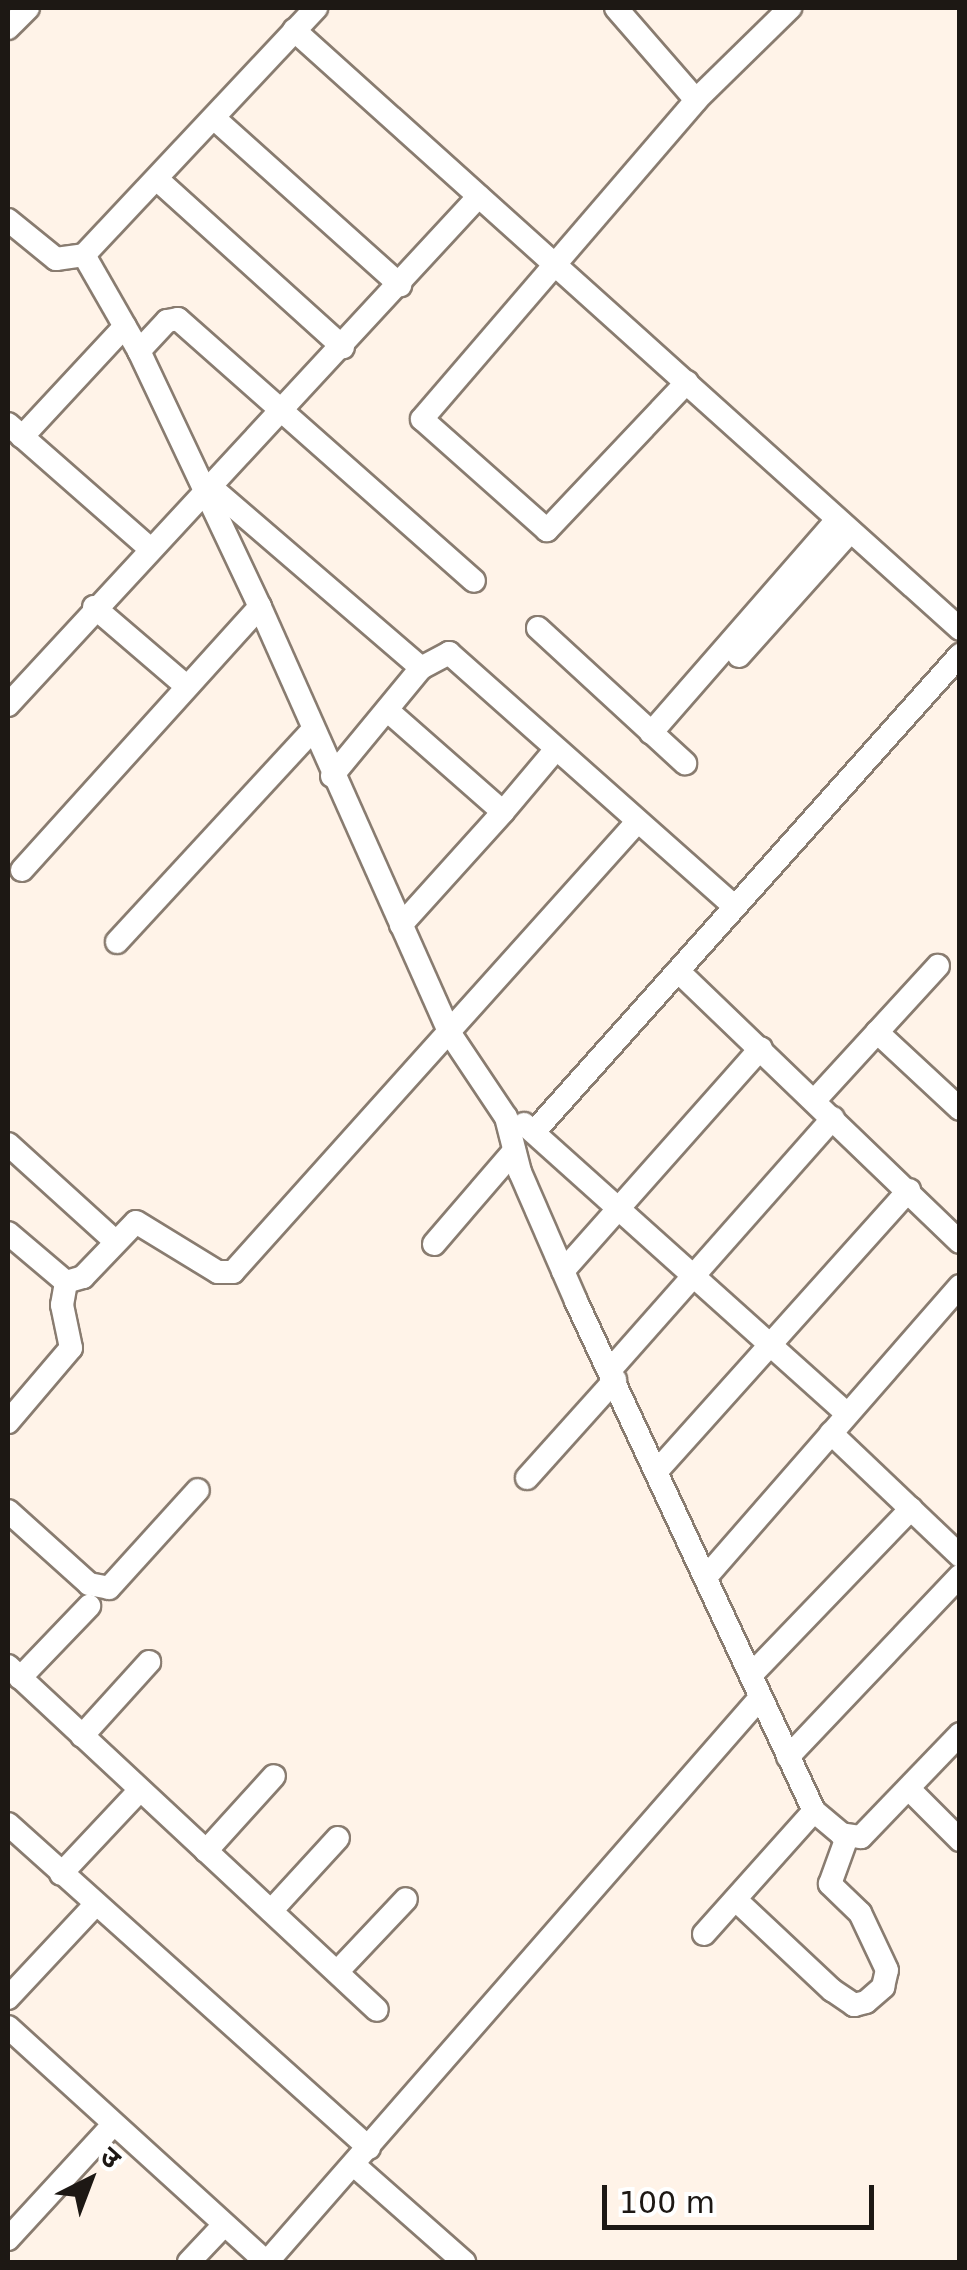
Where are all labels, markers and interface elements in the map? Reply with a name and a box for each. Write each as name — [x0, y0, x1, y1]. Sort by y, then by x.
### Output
north arrow — [40, 2130, 140, 2230]
text: उ — [93, 2140, 128, 2175]
scale bar — [607, 2165, 880, 2227]
text: 100 m — [619, 2185, 715, 2220]

